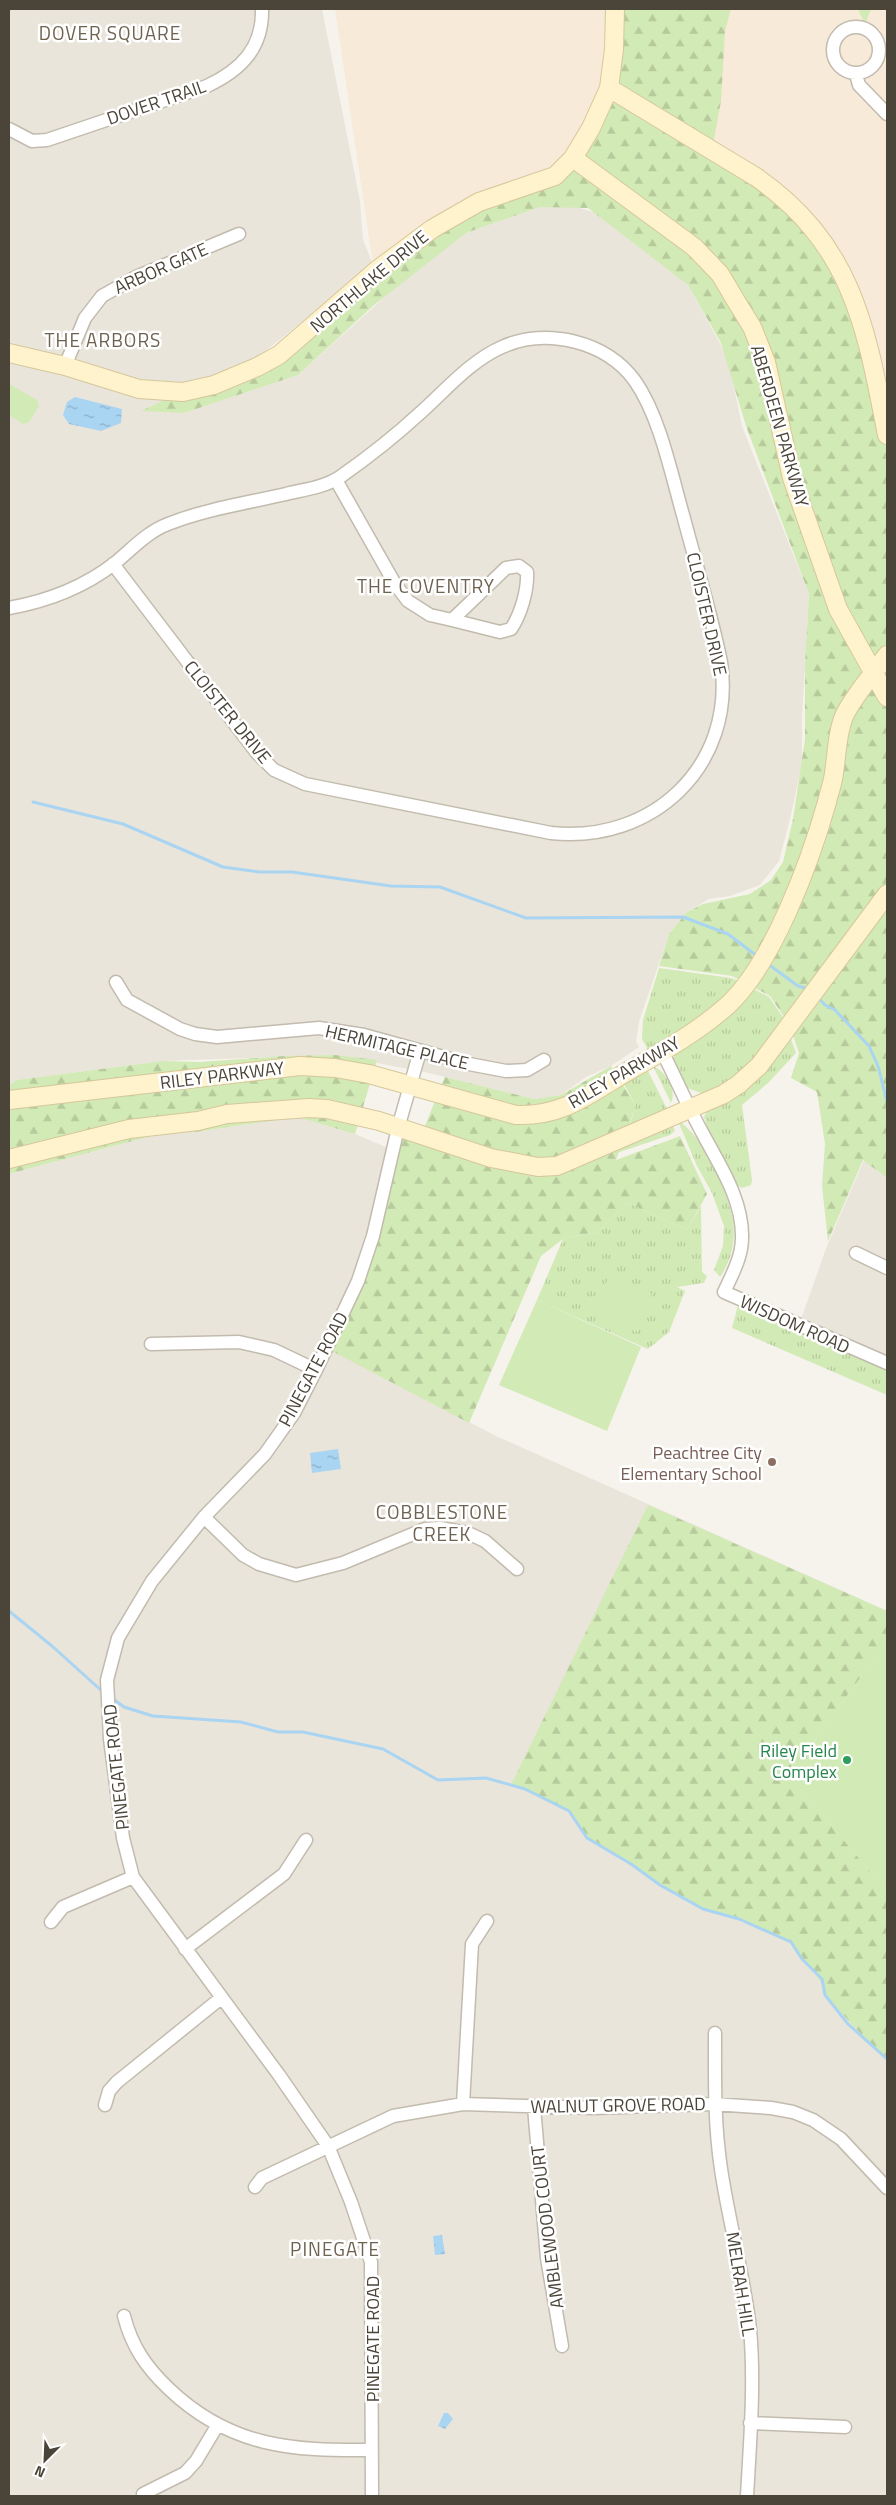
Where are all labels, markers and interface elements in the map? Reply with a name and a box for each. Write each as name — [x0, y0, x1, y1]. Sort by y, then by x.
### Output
district label: DOVER SQUARE — [39, 18, 181, 47]
street label: DOVER TRAIL — [103, 72, 209, 132]
street label: NORTHLAKE DRIVE — [304, 223, 434, 339]
street label: ARBOR GATE — [110, 235, 212, 301]
district label: THE ARBORS — [45, 325, 161, 354]
street label: ABERDEEN PARKWAY — [744, 342, 816, 511]
street label: CLOISTER DRIVE — [680, 550, 734, 679]
district label: THE COVENTRY — [357, 571, 495, 600]
street label: CLOISTER DRIVE — [178, 654, 278, 770]
street label: HERMITAGE PLACE — [323, 1017, 471, 1077]
street label: RILEY PARKWAY — [563, 1029, 685, 1115]
street label: RILEY PARKWAY — [158, 1054, 286, 1096]
street label: WISDOM ROAD — [736, 1288, 854, 1360]
street label: PINEGATE ROAD — [271, 1307, 355, 1431]
place label: Peachtree City Elementary School — [620, 1439, 762, 1487]
marker: Peachtree City Elementary School — [766, 1456, 778, 1468]
district label: COBBLESTONE CREEK — [376, 1497, 508, 1548]
street label: PINEGATE ROAD — [96, 1703, 136, 1831]
place label: Riley Field Complex — [760, 1737, 837, 1785]
marker: Riley Field Complex — [841, 1754, 853, 1766]
street label: WALNUT GROVE ROAD — [530, 2090, 706, 2120]
street label: AMBLEWOOD COURT — [524, 2143, 570, 2310]
street label: MELRAH HILL — [719, 2230, 763, 2338]
district label: PINEGATE — [290, 2234, 380, 2263]
street label: PINEGATE ROAD — [359, 2276, 386, 2402]
north arrow — [20, 2435, 70, 2485]
text: N — [31, 2461, 48, 2484]

